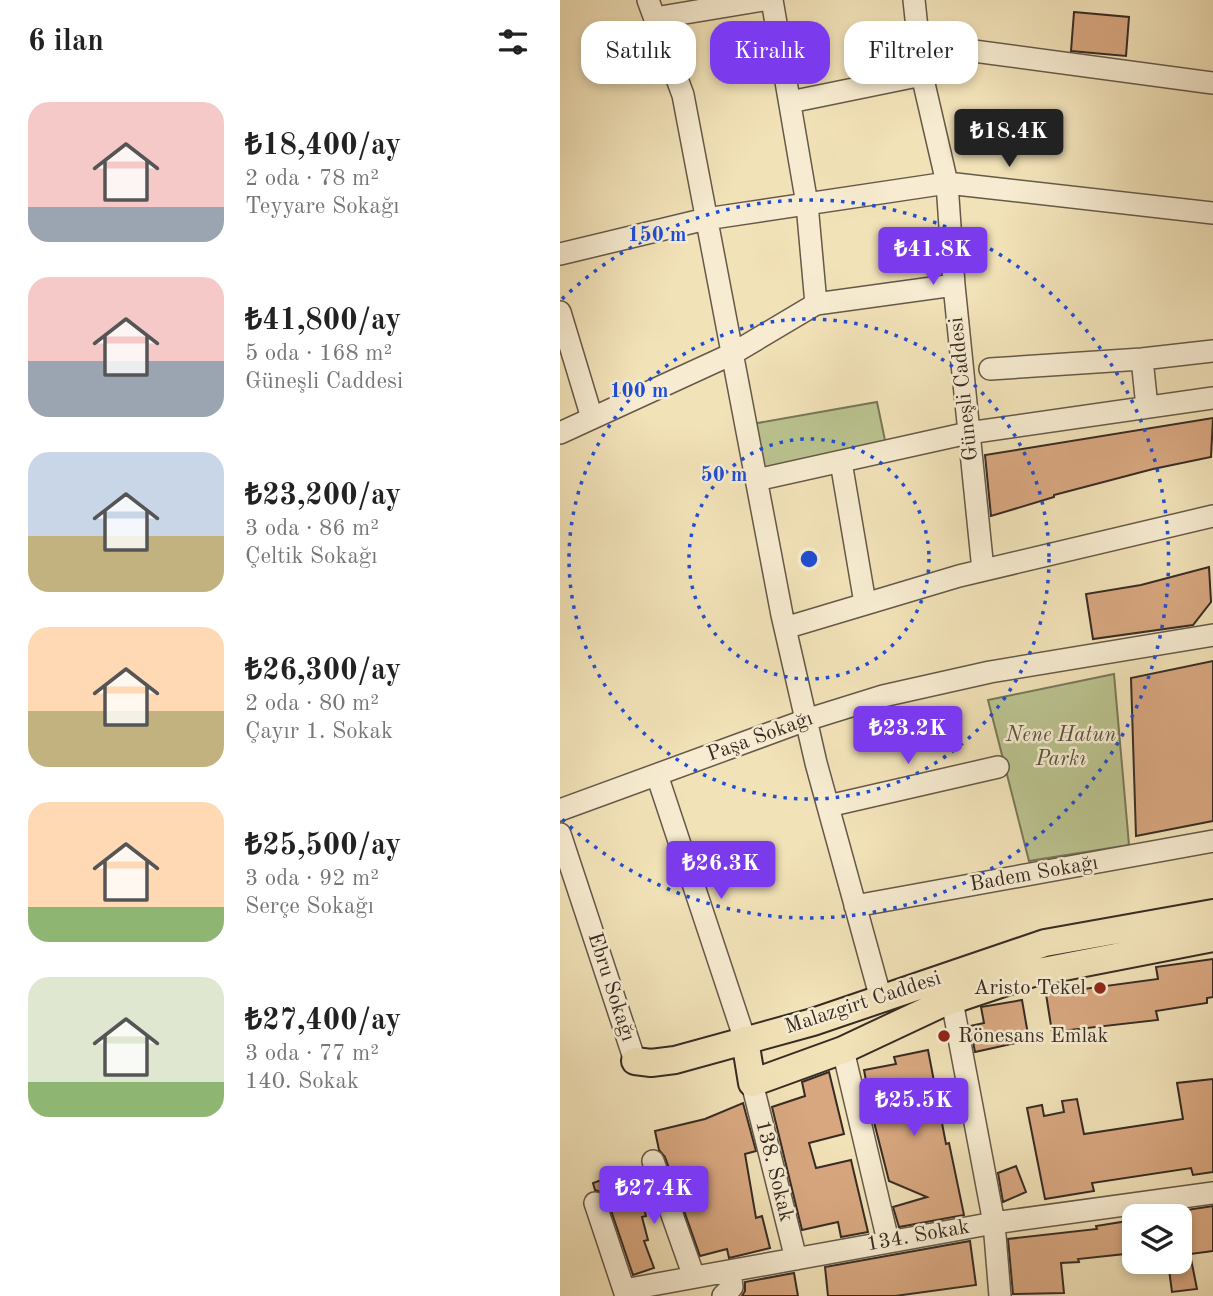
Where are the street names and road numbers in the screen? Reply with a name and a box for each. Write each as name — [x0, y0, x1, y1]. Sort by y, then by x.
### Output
street label: Güneşli Caddesi — [946, 316, 982, 462]
street label: Paşa Sokağı — [704, 708, 816, 766]
street label: Badem Sokağı — [968, 852, 1100, 896]
street label: Ebru Sokağı — [584, 930, 638, 1044]
street label: Malazgirt Caddesi — [782, 968, 944, 1038]
street label: 138. Sokak — [751, 1118, 797, 1224]
street label: 134. Sokak — [865, 1217, 971, 1255]

